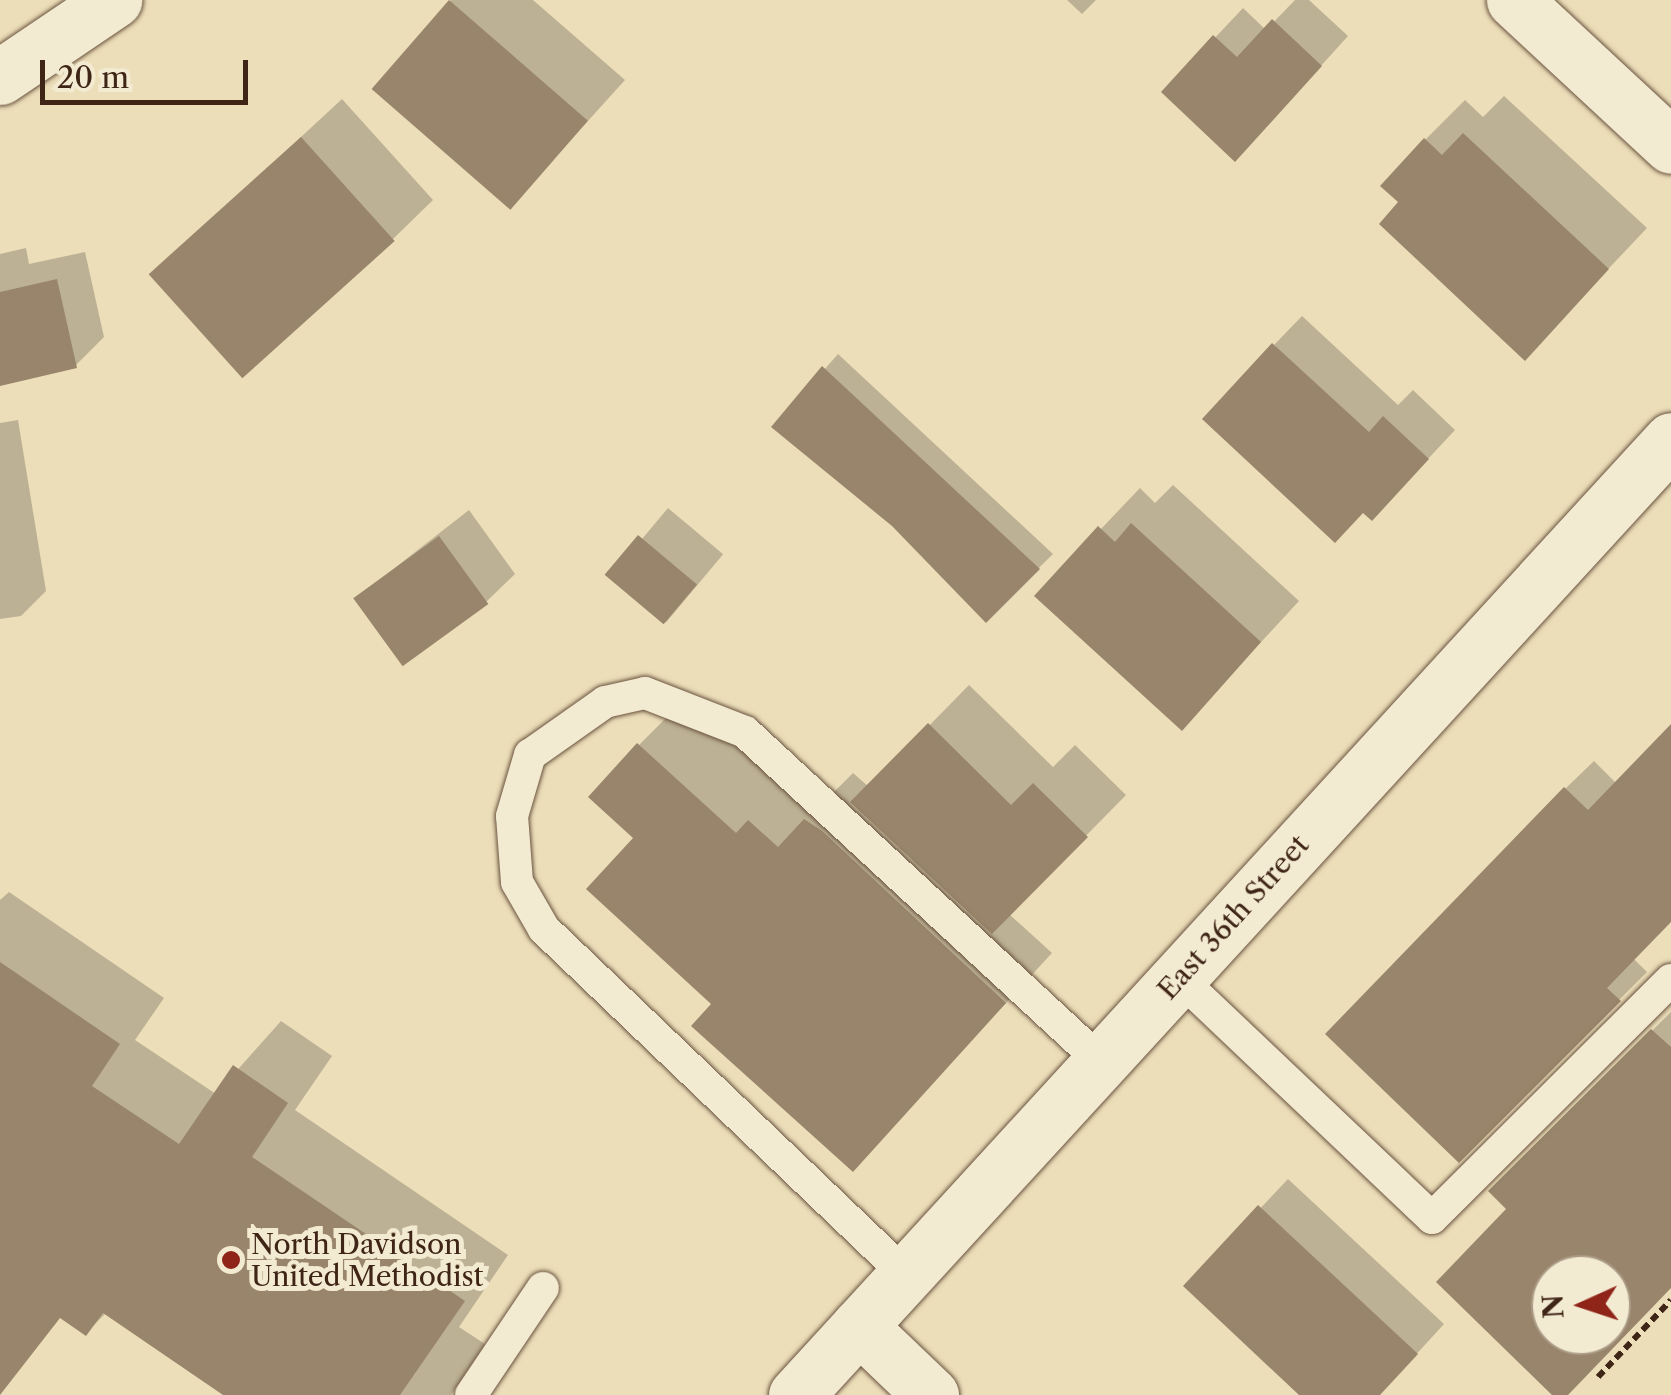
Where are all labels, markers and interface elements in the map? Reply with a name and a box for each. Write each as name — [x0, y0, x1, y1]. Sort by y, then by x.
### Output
scale bar — [45, 40, 252, 102]
text: 20 m — [57, 59, 129, 96]
street label: East 36th Street — [1150, 828, 1316, 1006]
place label: North Davidson United Methodist — [251, 1227, 483, 1293]
marker: North Davidson United Methodist — [220, 1249, 242, 1271]
north arrow — [1531, 1255, 1631, 1355]
text: N — [1535, 1293, 1571, 1320]

